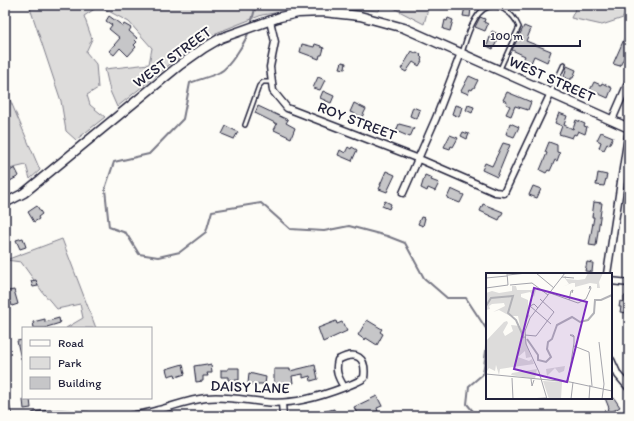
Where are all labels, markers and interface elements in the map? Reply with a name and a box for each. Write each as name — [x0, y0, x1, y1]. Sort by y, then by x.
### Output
street label: WEST STREET — [129, 22, 215, 91]
scale bar — [484, 22, 580, 48]
text: 100 m — [490, 29, 523, 43]
street label: WEST STREET — [506, 52, 598, 106]
street label: ROY STREET — [315, 98, 400, 145]
inset map — [486, 273, 612, 399]
legend — [22, 327, 152, 399]
text: Road — [58, 336, 84, 350]
text: Park — [58, 356, 82, 370]
text: Building — [58, 376, 102, 390]
street label: DAISY LANE — [210, 377, 290, 397]

